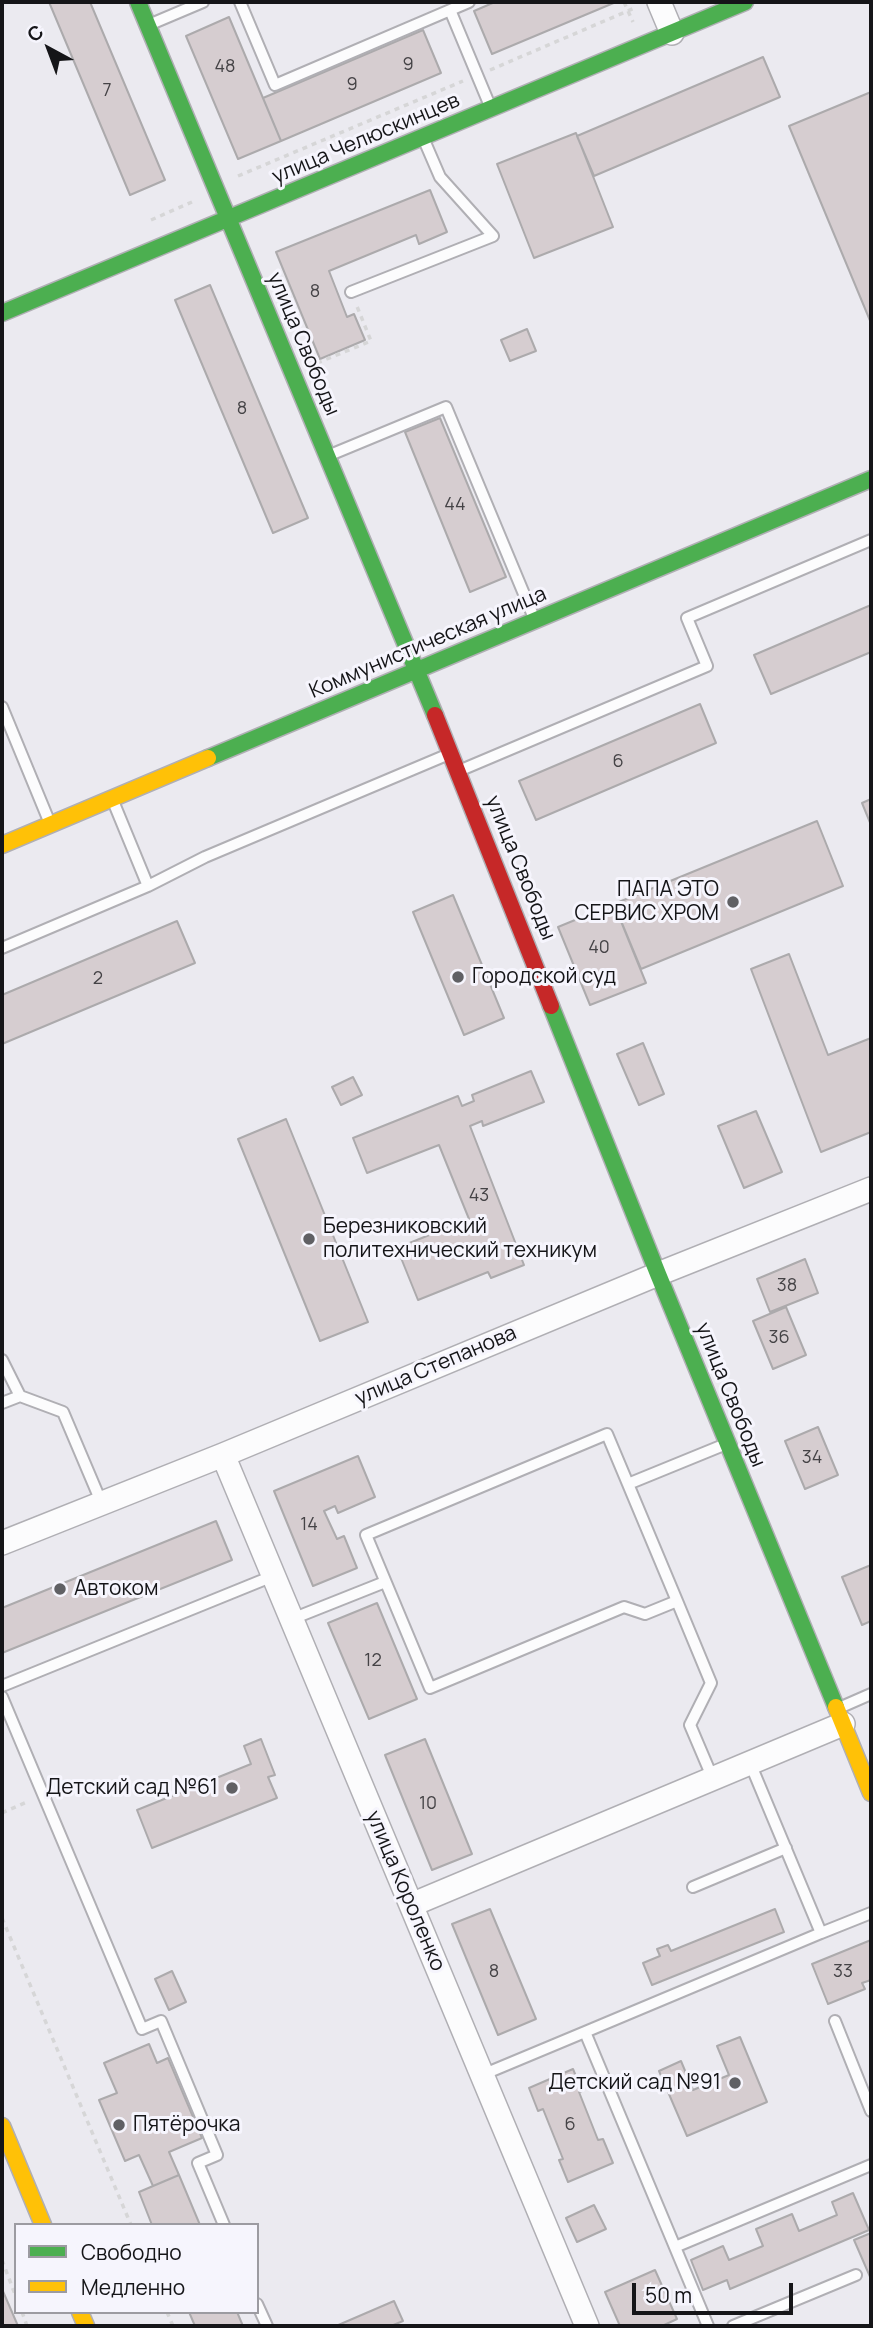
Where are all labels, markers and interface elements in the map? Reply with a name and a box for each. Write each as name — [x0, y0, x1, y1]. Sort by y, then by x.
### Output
north arrow — [14, 14, 84, 84]
text: С — [21, 19, 49, 48]
house number: 9 — [402, 54, 414, 76]
house number: 48 — [214, 56, 236, 78]
house number: 9 — [346, 74, 358, 96]
house number: 7 — [102, 80, 112, 102]
street label: улица Челюскинцев — [269, 88, 463, 190]
street label: улица Свободы — [261, 268, 345, 420]
house number: 8 — [310, 281, 320, 303]
house number: 8 — [237, 398, 247, 420]
house number: 44 — [444, 494, 466, 516]
street label: Коммунистическая улица — [306, 582, 550, 704]
house number: 6 — [612, 751, 624, 773]
street label: улица Свободы — [480, 792, 560, 944]
place label: ПАПА ЭТО СЕРВИС ХРОМ — [575, 877, 719, 927]
marker: ПАПА ЭТО СЕРВИС ХРОМ — [725, 894, 741, 910]
house number: 40 — [588, 937, 610, 959]
place label: Городской суд — [472, 964, 616, 990]
house number: 2 — [93, 968, 103, 990]
marker: Городской суд — [450, 969, 466, 985]
house number: 43 — [469, 1185, 489, 1207]
place label: Березниковский политехнический техникум — [323, 1214, 597, 1264]
marker: Березниковский политехнический техникум — [301, 1231, 317, 1247]
house number: 38 — [777, 1275, 797, 1297]
street label: улица Свободы — [690, 1319, 770, 1471]
street label: улица Степанова — [352, 1321, 520, 1411]
house number: 36 — [768, 1327, 790, 1349]
house number: 34 — [802, 1447, 822, 1469]
house number: 14 — [300, 1514, 318, 1536]
place label: Автоком — [74, 1576, 159, 1602]
marker: Автоком — [52, 1581, 68, 1597]
house number: 12 — [364, 1650, 382, 1672]
place label: Детский сад №61 — [46, 1775, 218, 1801]
marker: Детский сад №61 — [224, 1780, 240, 1796]
house number: 10 — [419, 1793, 437, 1815]
street label: улица Короленко — [360, 1807, 450, 1975]
house number: 8 — [489, 1961, 499, 1983]
house number: 33 — [833, 1961, 853, 1983]
place label: Детский сад №91 — [548, 2070, 721, 2096]
marker: Детский сад №91 — [727, 2075, 743, 2091]
place label: Пятёрочка — [133, 2112, 240, 2138]
house number: 6 — [564, 2114, 576, 2136]
marker: Пятёрочка — [111, 2117, 127, 2133]
legend — [14, 2223, 259, 2314]
text: Свободно — [81, 2238, 182, 2266]
scale bar — [635, 2268, 796, 2312]
text: Медленно — [81, 2273, 185, 2301]
text: 50 m — [645, 2281, 692, 2309]

